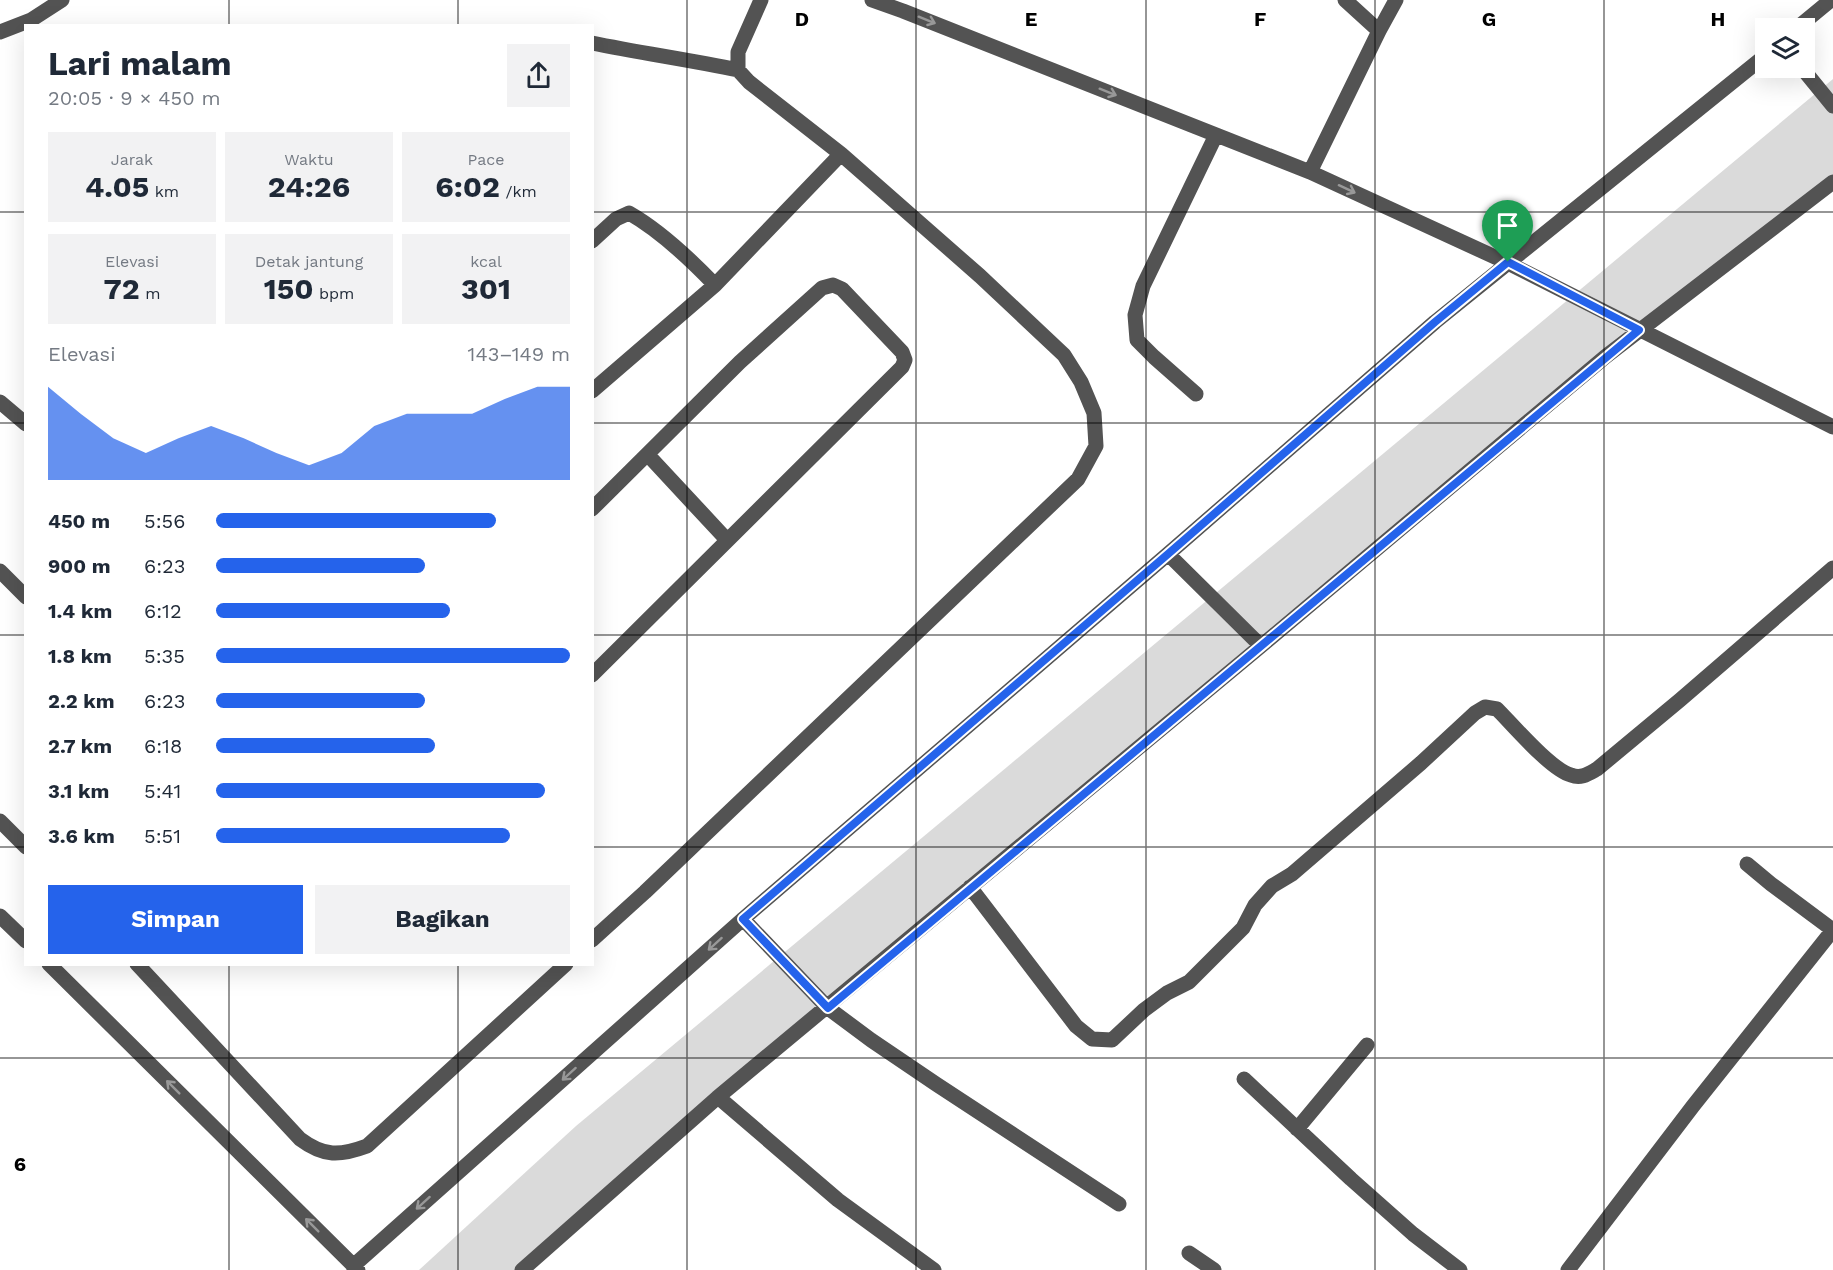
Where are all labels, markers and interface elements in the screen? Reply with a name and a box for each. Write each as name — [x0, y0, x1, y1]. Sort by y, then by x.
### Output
text: D — [795, 7, 809, 31]
text: E — [1025, 7, 1037, 31]
text: F — [1254, 7, 1266, 31]
text: G — [1482, 7, 1496, 31]
text: H — [1711, 7, 1725, 31]
one-way arrow — [917, 15, 936, 26]
map controls — [1755, 18, 1815, 78]
button: layers — [1755, 18, 1815, 78]
text: Lari malam — [48, 44, 232, 83]
button: share — [507, 44, 570, 107]
text: 20:05 · 9 × 450 m — [48, 86, 221, 110]
one-way arrow — [1098, 87, 1117, 98]
text: Jarak — [111, 150, 153, 169]
text: Waktu — [284, 150, 334, 169]
text: Pace — [467, 150, 505, 169]
text: 4.05 — [85, 169, 149, 204]
text: 24:26 — [268, 169, 350, 204]
text: 6:02 — [435, 169, 500, 204]
text: km — [149, 182, 179, 201]
text: /km — [500, 182, 537, 201]
one-way arrow — [1338, 183, 1356, 195]
pin — [1482, 200, 1533, 262]
icon: arrive — [1491, 209, 1524, 242]
text: Elevasi — [105, 252, 159, 271]
text: Detak jantung — [255, 252, 363, 271]
text: kcal — [470, 252, 502, 271]
text: 72 — [104, 271, 140, 306]
text: 150 — [264, 271, 313, 306]
text: 301 — [461, 271, 511, 306]
text: m — [140, 284, 160, 303]
text: bpm — [313, 284, 354, 303]
text: Elevasi — [48, 342, 115, 366]
text: 143–149 m — [468, 342, 570, 366]
text: 450 m — [48, 509, 110, 533]
text: 5:56 — [144, 509, 185, 533]
text: 900 m — [48, 554, 111, 578]
text: 6:23 — [144, 554, 185, 578]
text: 1.4 km — [48, 599, 112, 623]
text: 6:12 — [144, 599, 182, 623]
text: 1.8 km — [48, 644, 112, 668]
text: 5:35 — [144, 644, 185, 668]
text: 2.2 km — [48, 689, 115, 713]
text: 6:23 — [144, 689, 185, 713]
text: 2.7 km — [48, 734, 112, 758]
text: 6:18 — [144, 734, 182, 758]
text: 3.1 km — [48, 779, 109, 803]
text: 5:41 — [144, 779, 181, 803]
text: 3.6 km — [48, 824, 115, 848]
text: 5:51 — [144, 824, 181, 848]
button: Simpan — [48, 885, 303, 954]
button: Bagikan — [315, 885, 570, 954]
one-way arrow — [708, 937, 723, 951]
one-way arrow — [561, 1067, 577, 1080]
one-way arrow — [166, 1080, 181, 1095]
text: 6 — [14, 1152, 26, 1176]
one-way arrow — [416, 1196, 431, 1210]
one-way arrow — [304, 1217, 319, 1232]

